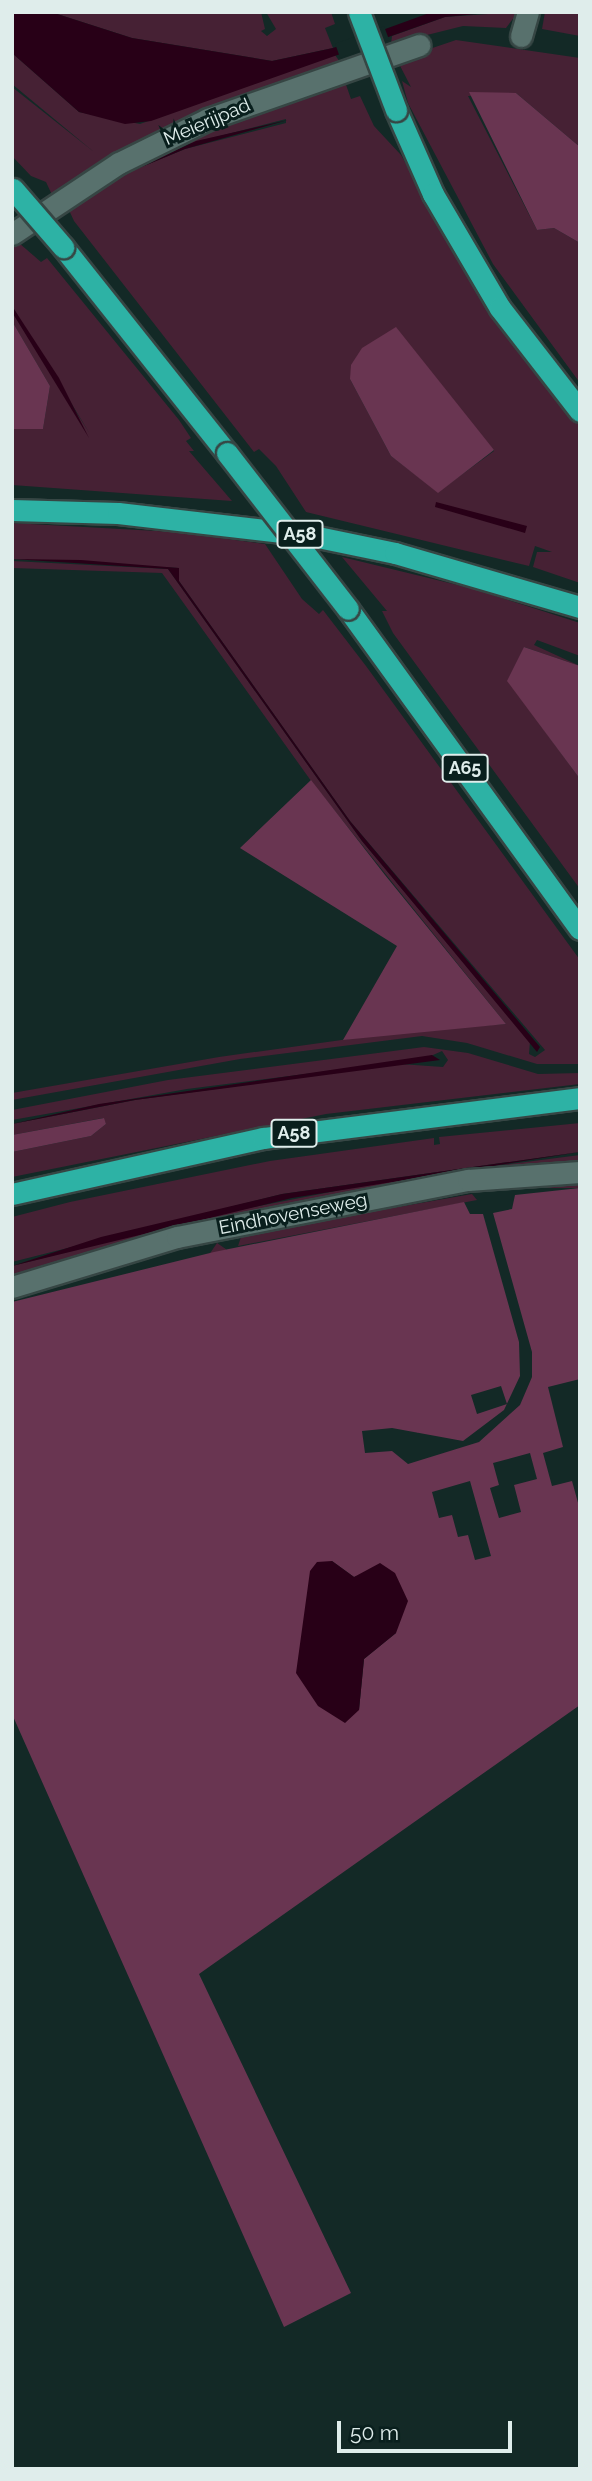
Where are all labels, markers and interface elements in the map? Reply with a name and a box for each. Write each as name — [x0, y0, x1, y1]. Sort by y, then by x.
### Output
street label: Meierijpad — [160, 94, 254, 150]
road number: A58 — [276, 520, 324, 548]
road number: A65 — [440, 754, 490, 782]
road number: A58 — [270, 1118, 318, 1148]
street label: Eindhovenseweg — [217, 1188, 369, 1240]
scale bar — [340, 2408, 515, 2452]
text: 50 m — [350, 2420, 399, 2445]

